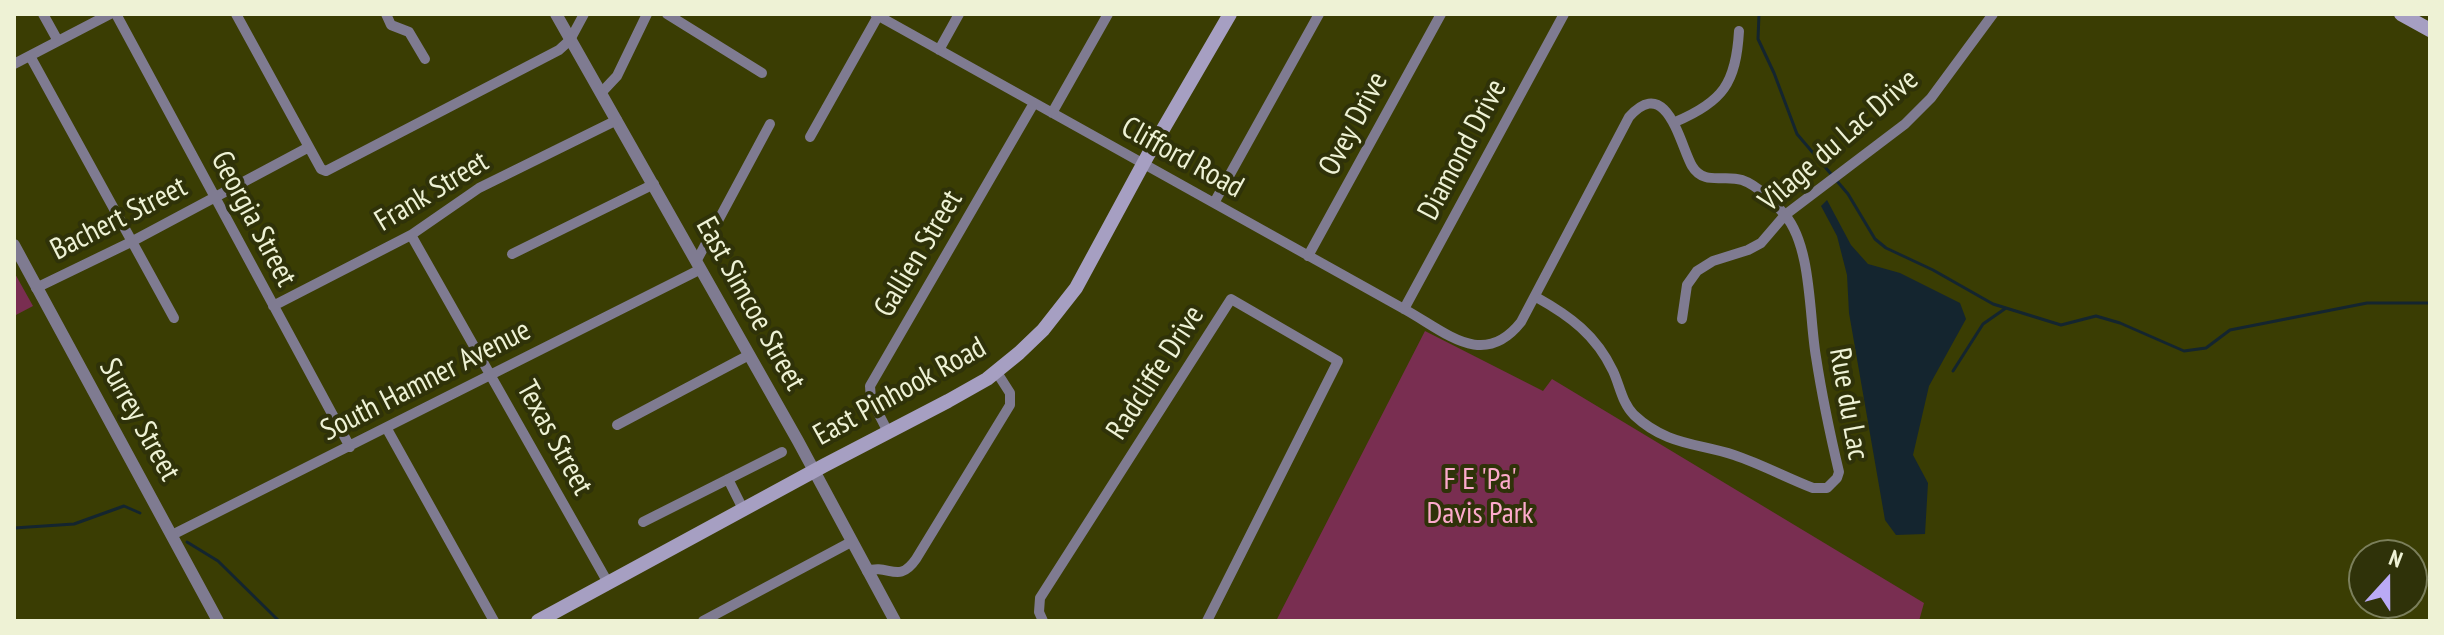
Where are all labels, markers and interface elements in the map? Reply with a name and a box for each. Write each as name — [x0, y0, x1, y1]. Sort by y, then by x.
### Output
street label: Vilage du Lac Drive — [1752, 62, 1926, 220]
street label: Ovey Drive — [1312, 66, 1396, 182]
street label: Diamond Drive — [1411, 74, 1515, 226]
street label: Clifford Road — [1115, 110, 1249, 206]
street label: Frank Street — [369, 144, 495, 240]
street label: Georgia Street — [202, 145, 304, 293]
street label: Bachert Street — [45, 169, 193, 269]
street label: Gallien Street — [867, 184, 971, 324]
street label: East Simcoe Street — [688, 211, 812, 397]
street label: Radcliffe Drive — [1100, 299, 1212, 447]
street label: South Hamner Avenue — [315, 313, 537, 449]
street label: East Pinhook Road — [808, 330, 992, 454]
street label: Rue du Lac — [1820, 345, 1876, 463]
street label: Surrey Street — [91, 353, 187, 487]
street label: Texas Street — [508, 375, 600, 501]
park label: F E 'Pa' Davis Park — [1427, 462, 1533, 532]
north arrow — [2348, 539, 2428, 619]
text: N — [2385, 543, 2406, 574]

